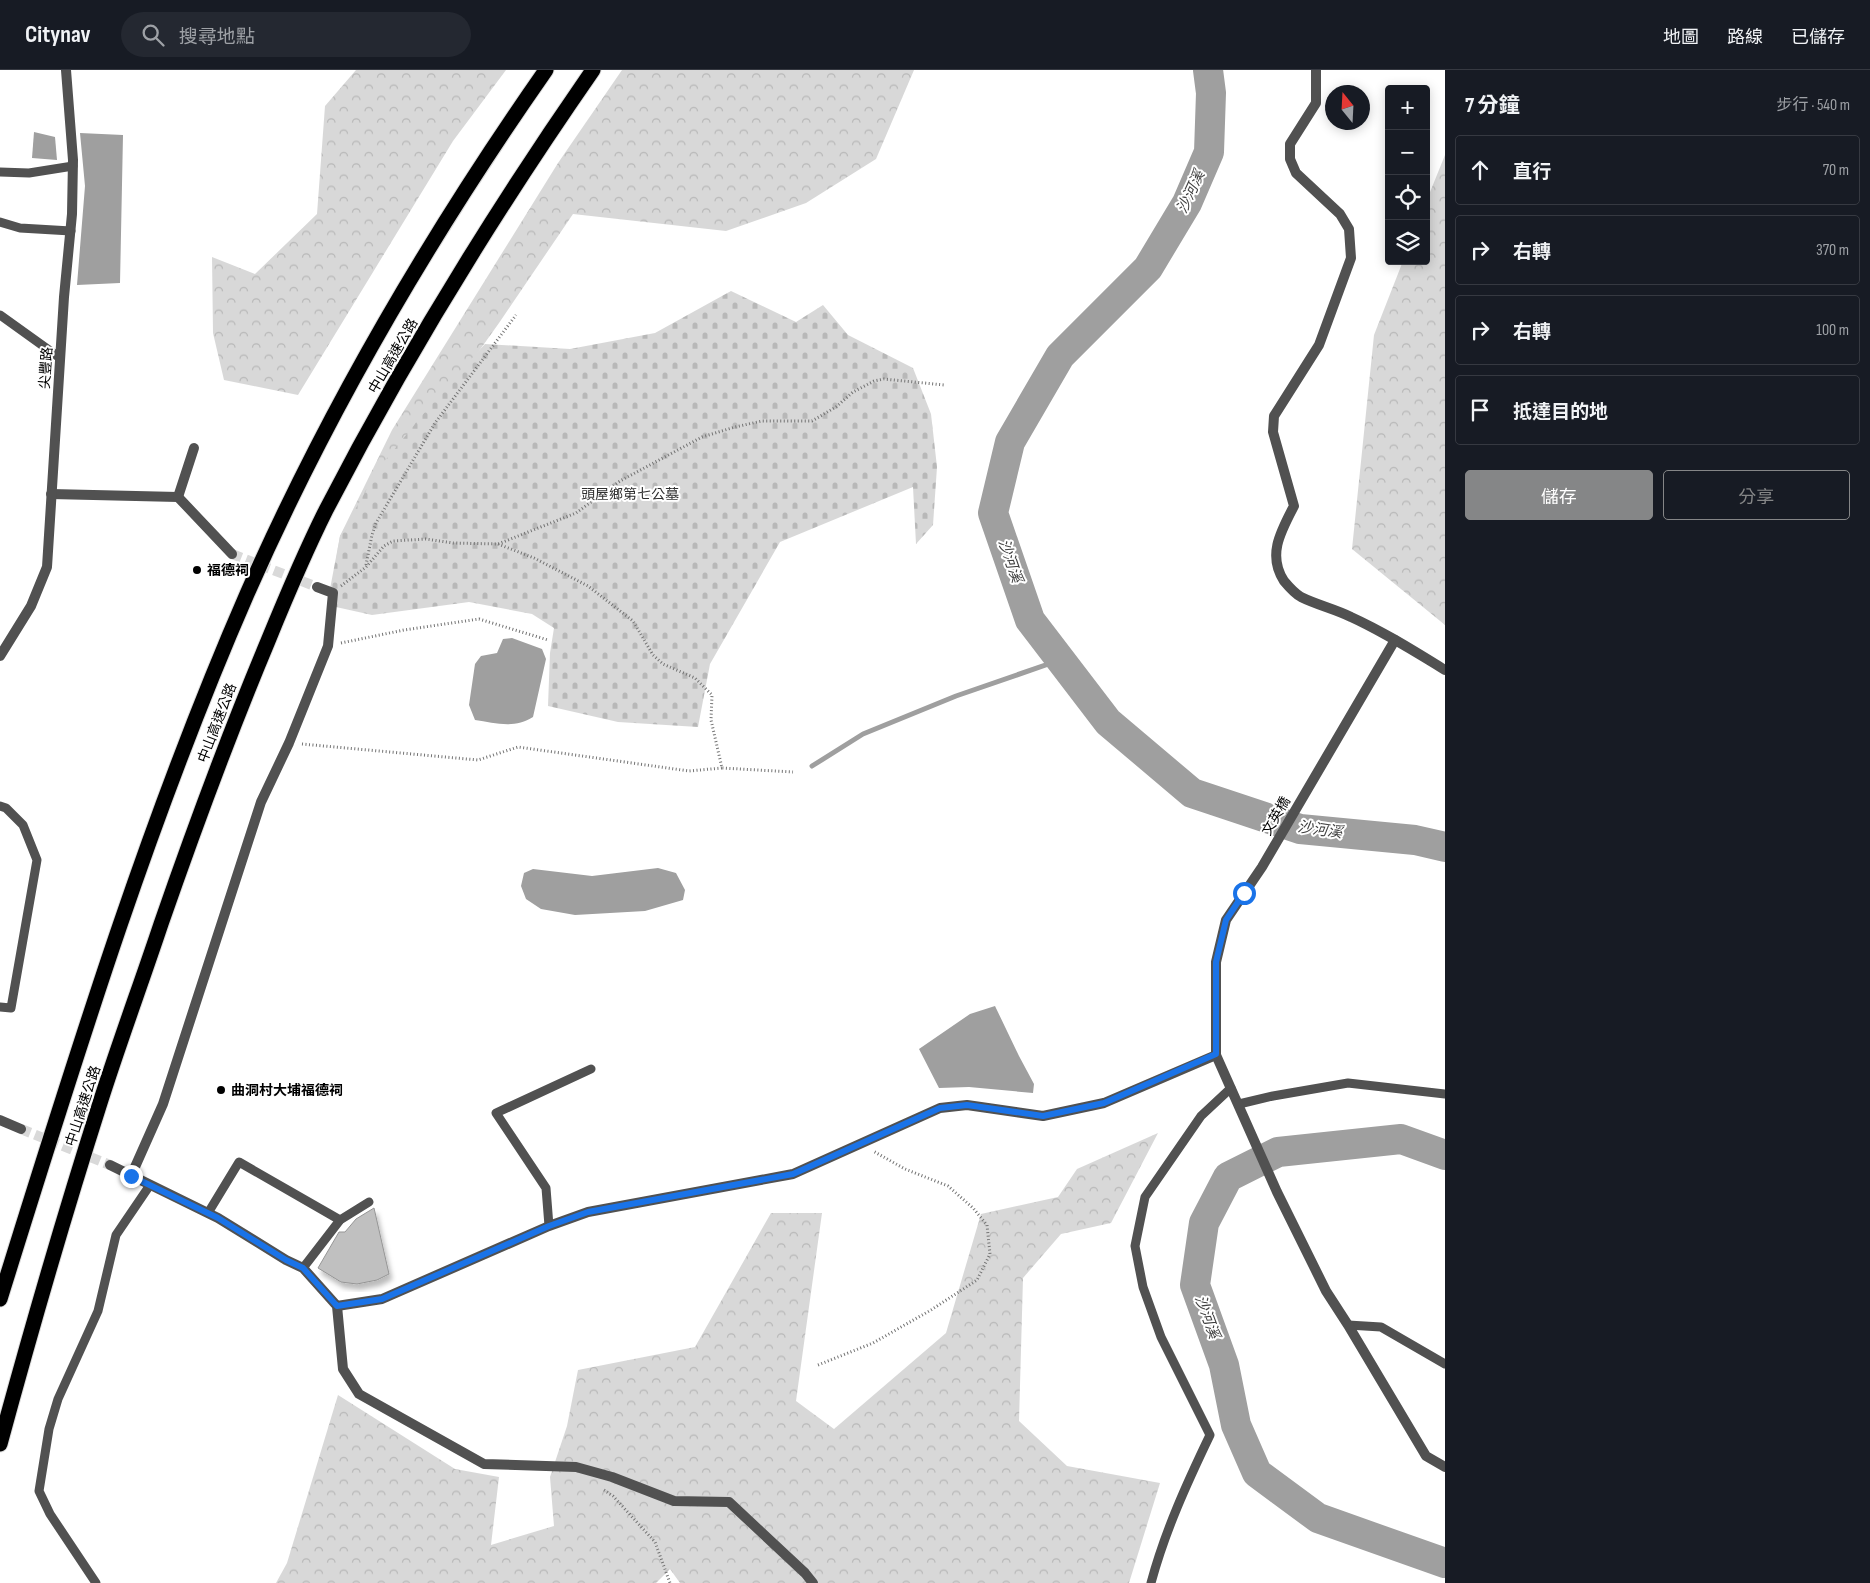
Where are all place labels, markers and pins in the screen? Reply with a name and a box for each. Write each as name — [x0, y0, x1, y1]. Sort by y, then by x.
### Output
place label: 福德祠 — [207, 562, 249, 579]
marker: 福德祠 — [191, 564, 203, 576]
place label: 曲洞村大埔福德祠 — [231, 1082, 343, 1099]
marker: 曲洞村大埔福德祠 — [215, 1084, 227, 1096]

